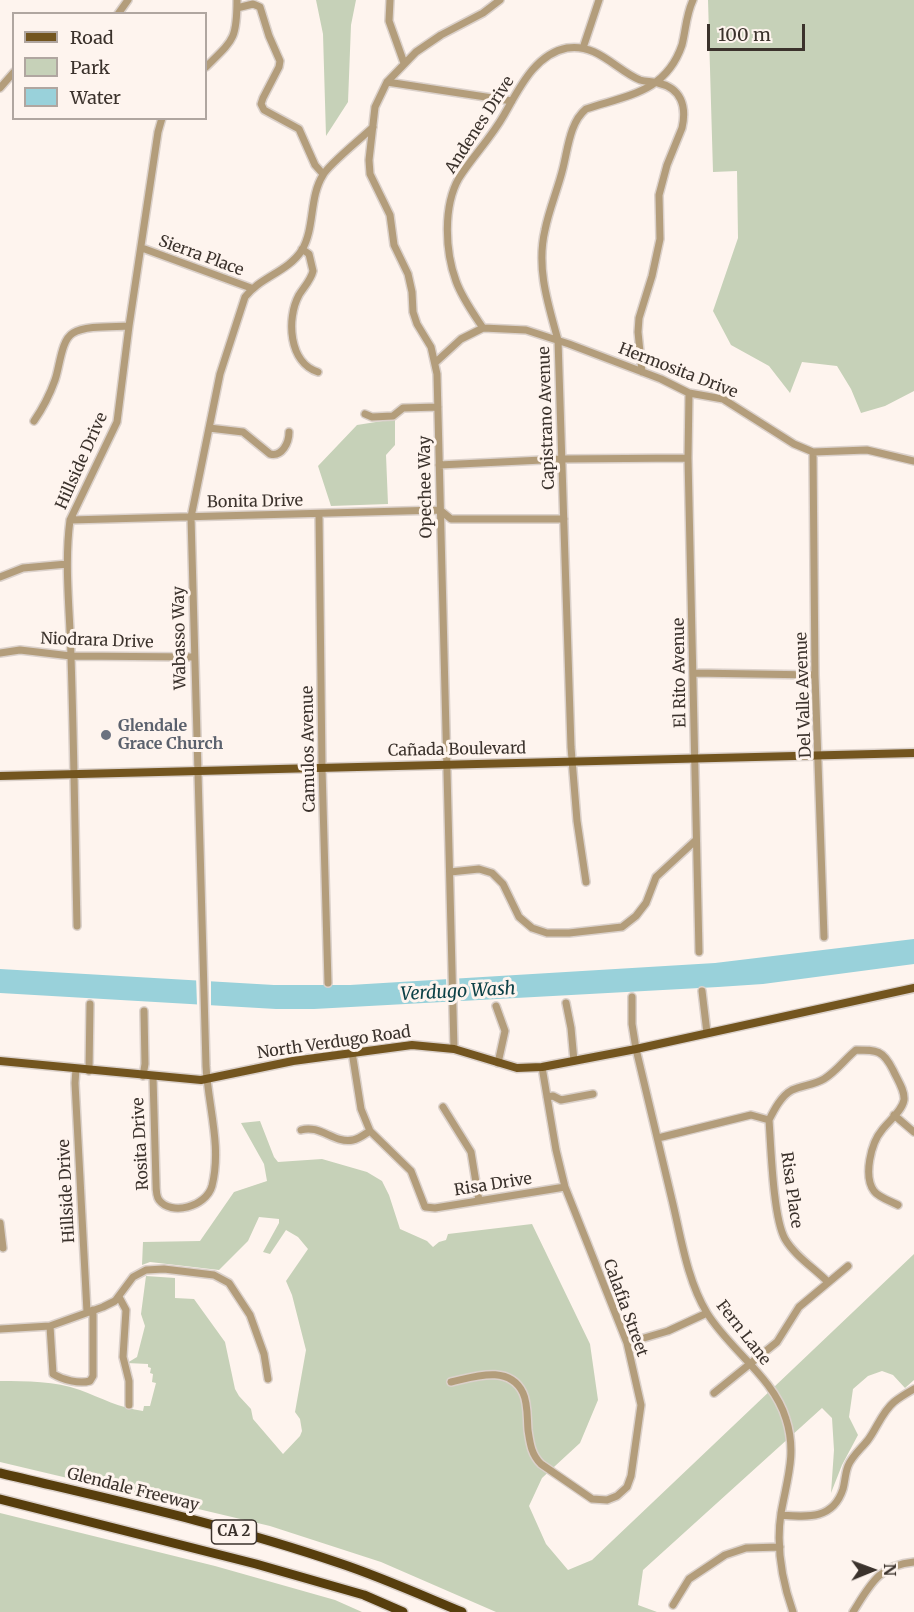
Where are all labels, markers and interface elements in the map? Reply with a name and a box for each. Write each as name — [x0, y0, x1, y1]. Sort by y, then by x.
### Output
legend — [12, 12, 207, 120]
scale bar — [710, 12, 808, 50]
text: 100 m — [718, 23, 771, 46]
text: Road — [70, 26, 114, 49]
text: Park — [70, 56, 110, 79]
street label: Andenes Drive — [441, 73, 519, 177]
text: Water — [70, 86, 121, 109]
street label: Sierra Place — [156, 232, 246, 280]
street label: Hermosita Drive — [616, 339, 740, 403]
street label: Capistrano Avenue — [535, 346, 559, 490]
street label: Hillside Drive — [52, 410, 112, 512]
street label: Opechee Way — [416, 435, 436, 539]
street label: Bonita Drive — [207, 492, 303, 512]
street label: Wabasso Way — [169, 586, 191, 690]
street label: El Rito Avenue — [669, 618, 691, 728]
street label: Niodrara Drive — [40, 629, 154, 653]
street label: Del Valle Avenue — [792, 632, 816, 758]
street label: Camulos Avenue — [298, 686, 320, 812]
place label: Glendale Grace Church — [118, 716, 223, 754]
marker: Glendale Grace Church — [99, 728, 113, 742]
street label: Cañada Boulevard — [388, 739, 526, 761]
water label: Verdugo Wash — [400, 978, 516, 1006]
street label: North Verdugo Road — [256, 1023, 412, 1063]
street label: Rosita Drive — [129, 1097, 153, 1191]
street label: Hillside Drive — [55, 1139, 79, 1243]
street label: Risa Place — [776, 1151, 806, 1229]
street label: Risa Drive — [453, 1169, 533, 1201]
street label: Calafia Street — [598, 1257, 652, 1359]
street label: Fern Lane — [712, 1297, 774, 1369]
street label: Glendale Freeway — [65, 1464, 201, 1516]
road number: CA 2 — [212, 1520, 256, 1544]
north arrow — [842, 1540, 902, 1600]
text: N — [880, 1563, 900, 1576]

